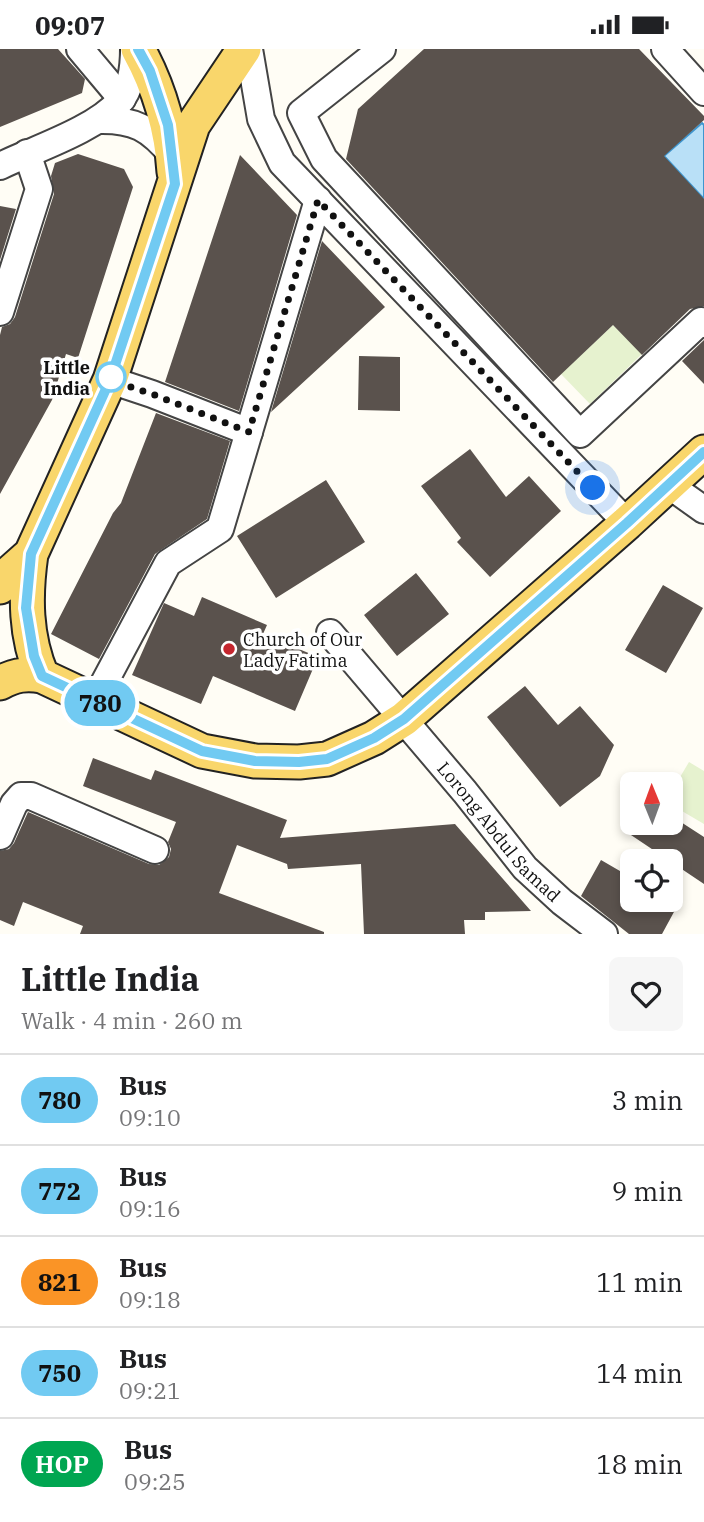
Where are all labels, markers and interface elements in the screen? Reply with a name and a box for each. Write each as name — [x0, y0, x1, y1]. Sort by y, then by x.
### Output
text: 09:07 — [35, 8, 105, 42]
place label: Little India — [43, 356, 90, 400]
marker: Little India — [96, 362, 126, 392]
your location — [575, 470, 610, 505]
place label: Church of Our Lady Fatima — [243, 628, 362, 672]
marker: Church of Our Lady Fatima — [221, 641, 237, 657]
line badge: 780 — [60, 680, 140, 726]
text: 780 — [78, 687, 122, 719]
street label: Lorong Abdul Samad — [433, 757, 566, 907]
north arrow — [620, 772, 682, 835]
map controls — [620, 772, 683, 912]
button: locate — [620, 849, 683, 912]
text: Little India — [21, 957, 200, 1000]
button: heart — [609, 957, 683, 1031]
text: Walk · 4 min · 260 m — [21, 1005, 243, 1035]
text: Bus — [119, 1068, 167, 1102]
text: 3 min — [612, 1083, 683, 1117]
text: 780 — [38, 1084, 81, 1116]
text: 09:10 — [119, 1102, 181, 1132]
text: Bus — [119, 1159, 167, 1193]
text: 9 min — [612, 1174, 683, 1208]
text: 772 — [38, 1175, 81, 1207]
text: 09:16 — [119, 1193, 181, 1223]
text: Bus — [119, 1250, 167, 1284]
text: 11 min — [596, 1265, 683, 1299]
text: 821 — [38, 1266, 81, 1298]
text: 09:18 — [119, 1284, 181, 1314]
text: Bus — [119, 1341, 167, 1375]
text: 14 min — [596, 1356, 683, 1390]
text: 750 — [38, 1357, 81, 1389]
text: 09:21 — [119, 1375, 181, 1405]
text: Bus — [124, 1432, 172, 1466]
text: 18 min — [596, 1447, 683, 1481]
text: HOP — [35, 1448, 89, 1480]
text: 09:25 — [124, 1466, 186, 1496]

